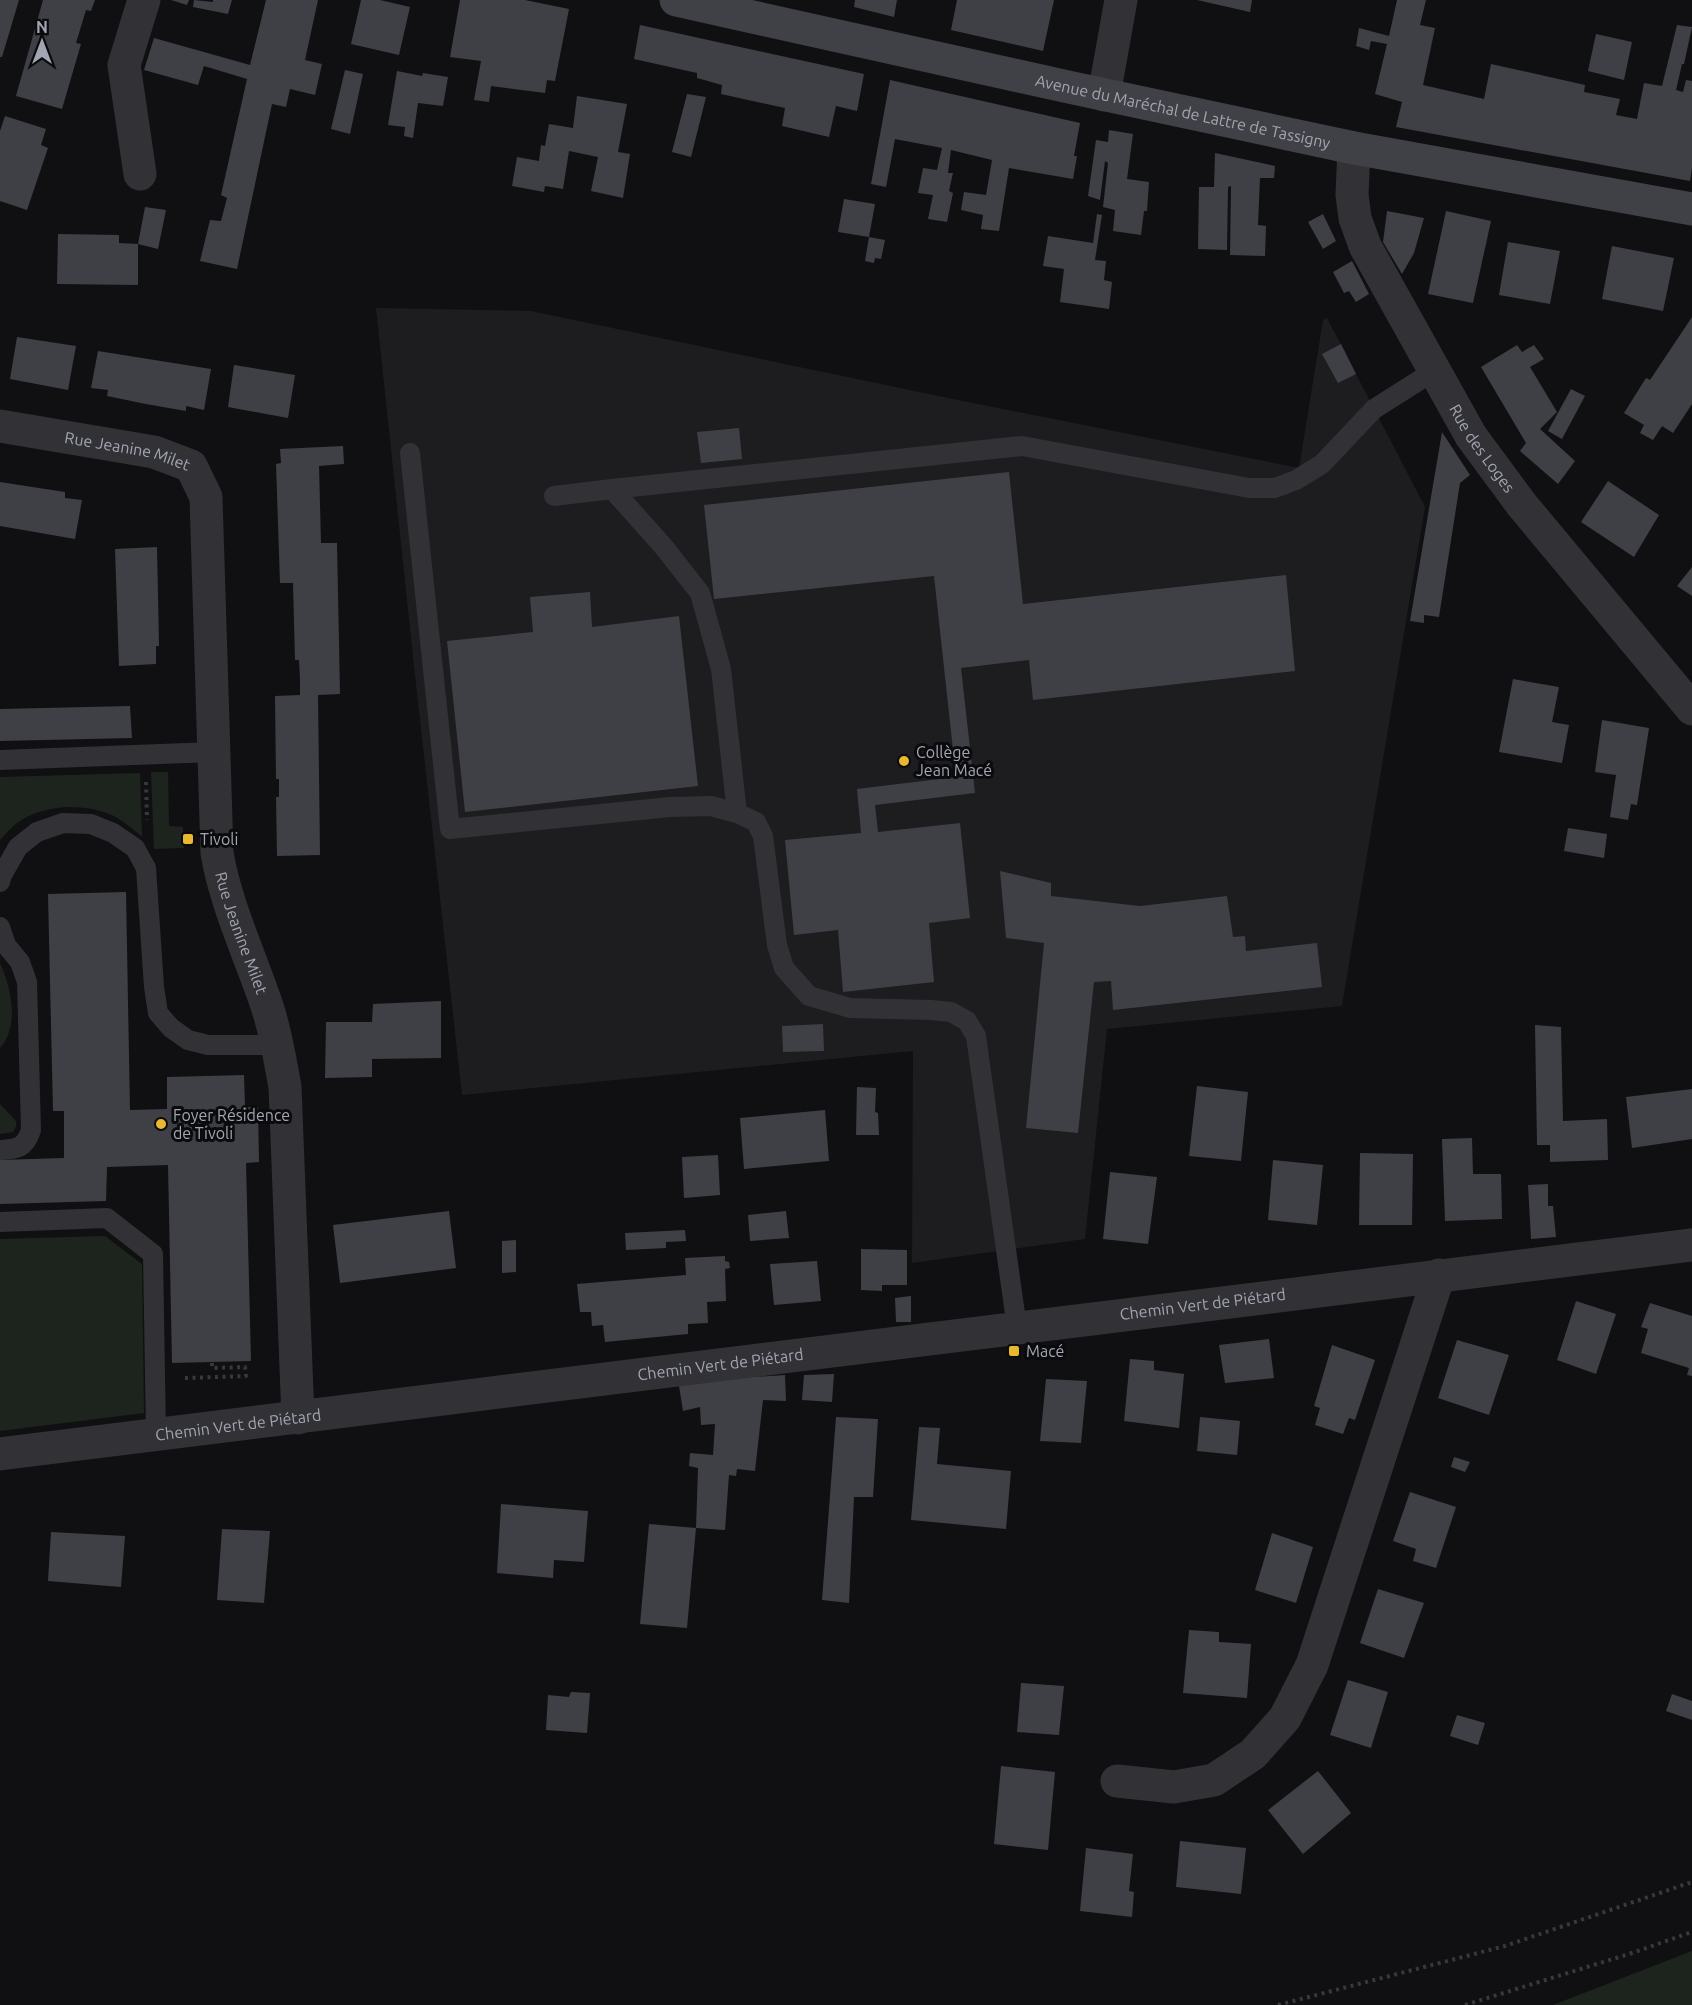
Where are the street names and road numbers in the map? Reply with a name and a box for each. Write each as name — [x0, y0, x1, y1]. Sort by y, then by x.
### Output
street label: Avenue du Maréchal de Lattre de Tassigny — [1034, 71, 1332, 152]
street label: Rue des Loges — [1446, 401, 1519, 496]
street label: Rue Jeanine Milet — [63, 428, 193, 474]
street label: Rue Jeanine Milet — [212, 870, 271, 997]
street label: Chemin Vert de Piétard — [1119, 1285, 1287, 1323]
street label: Chemin Vert de Piétard — [636, 1345, 804, 1383]
street label: Chemin Vert de Piétard — [154, 1405, 322, 1444]

